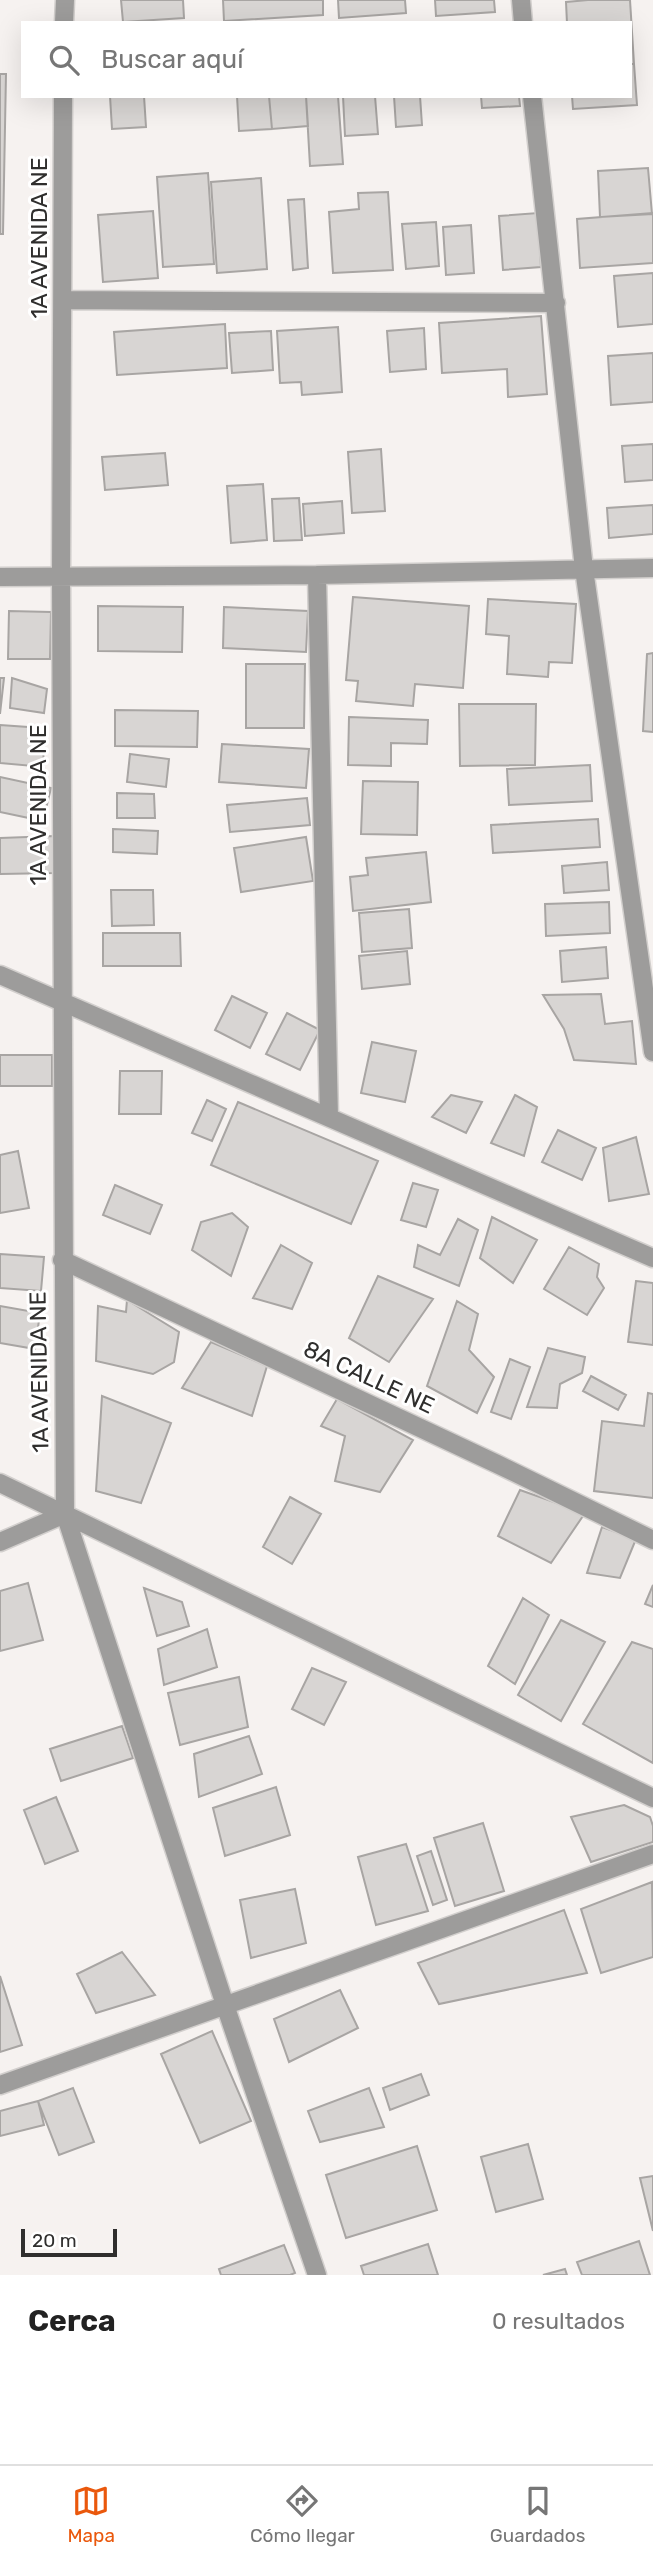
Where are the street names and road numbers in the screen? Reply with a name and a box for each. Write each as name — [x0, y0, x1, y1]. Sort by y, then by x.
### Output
street label: 1A AVENIDA NE — [25, 157, 53, 319]
street label: 1A AVENIDA NE — [24, 724, 52, 886]
street label: 1A AVENIDA NE — [24, 1291, 54, 1453]
street label: 8A CALLE NE — [299, 1335, 439, 1419]

